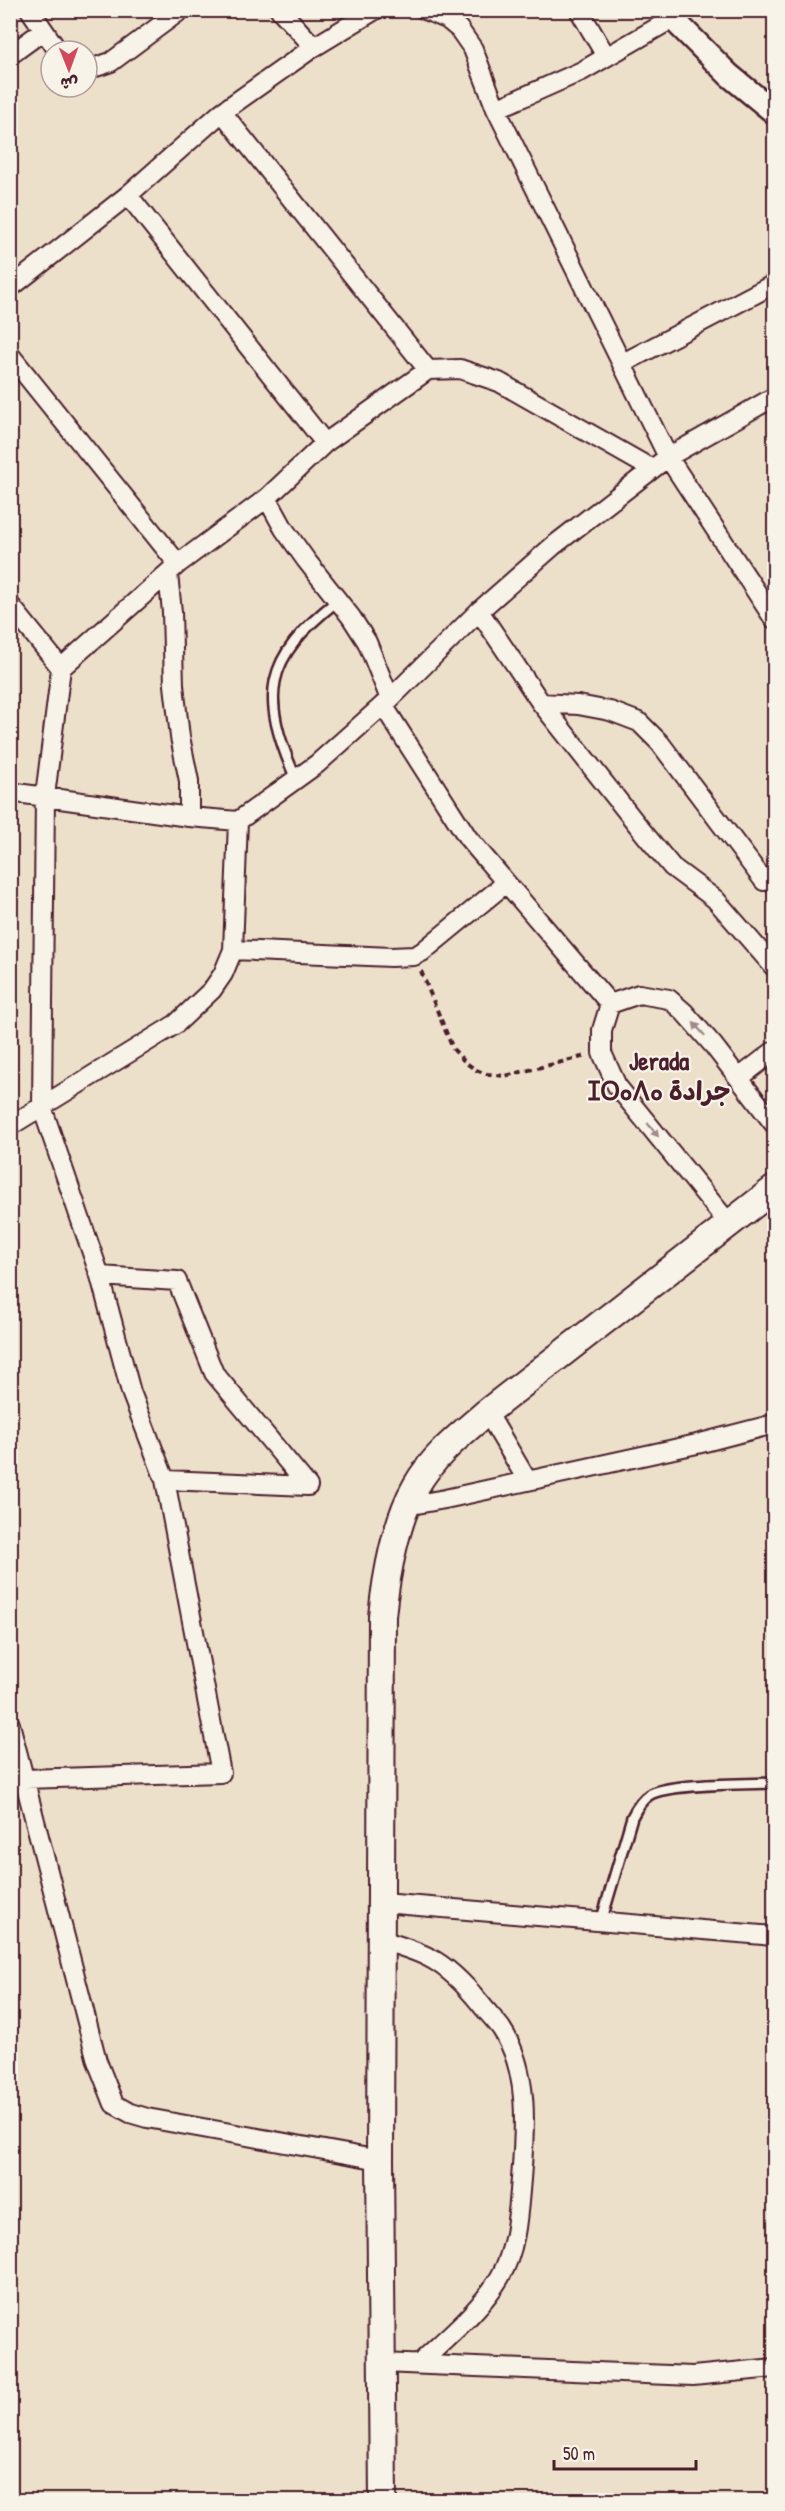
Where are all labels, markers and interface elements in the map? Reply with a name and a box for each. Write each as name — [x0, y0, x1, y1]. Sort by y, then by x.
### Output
north arrow — [39, 39, 99, 99]
text: ش — [60, 73, 78, 95]
one-way arrow — [692, 1021, 706, 1036]
district label: Jerada ⵊⵔⴰⴷⴰ جرادة — [587, 1043, 731, 1108]
one-way arrow — [646, 1122, 659, 1138]
scale bar — [554, 2433, 696, 2471]
text: 50 m — [563, 2441, 595, 2466]

